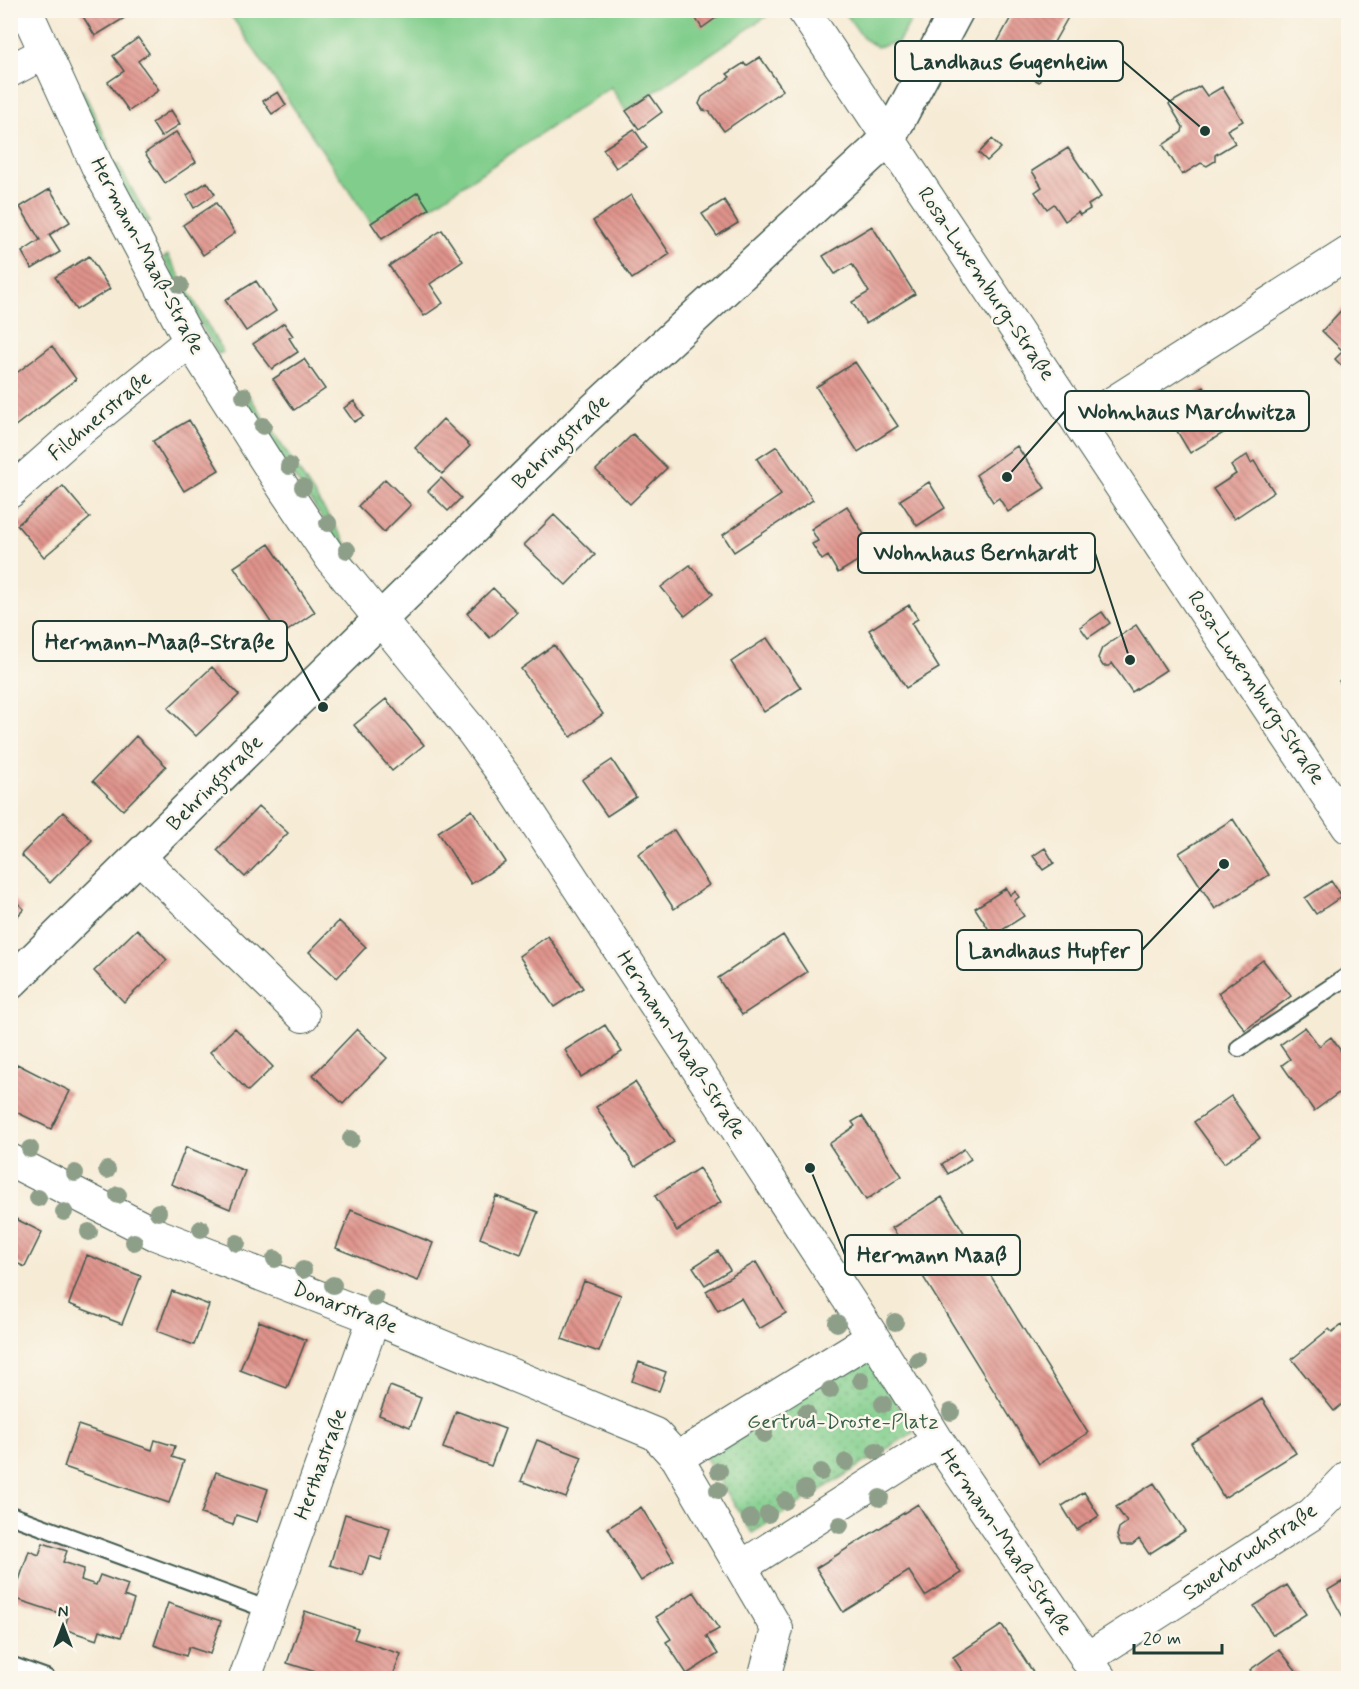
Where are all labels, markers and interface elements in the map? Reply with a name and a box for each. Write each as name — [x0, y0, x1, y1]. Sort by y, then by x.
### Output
callout: Landhaus Gugenheim — [895, 41, 1123, 81]
text: Landhaus Gugenheim — [910, 49, 1108, 78]
street label: Hermann-Maaß-Straße — [83, 153, 211, 359]
street label: Rosa-Luxemburg-Straße — [910, 182, 1061, 387]
street label: Filchnerstraße — [42, 364, 158, 468]
street label: Behringstraße — [506, 388, 617, 497]
callout: Wohnhaus Marchwitza — [1065, 391, 1309, 431]
text: Wohnhaus Marchwitza — [1077, 399, 1296, 427]
callout: Wohnhaus Bernhardt — [858, 533, 1095, 573]
text: Wohnhaus Bernhardt — [873, 540, 1079, 568]
street label: Rosa-Luxemburg-Straße — [1180, 586, 1331, 791]
callout: Hermann-Maaß-Straße — [33, 621, 287, 661]
text: Hermann-Maaß-Straße — [45, 629, 275, 657]
street label: Behringstraße — [161, 729, 271, 839]
callout: Landhaus Hupfer — [957, 930, 1142, 970]
text: Landhaus Hupfer — [968, 938, 1131, 966]
street label: Hermann-Maaß-Straße — [610, 945, 752, 1145]
callout: Hermann Maaß — [845, 1235, 1020, 1275]
text: Hermann Maaß — [857, 1242, 1007, 1270]
street label: Donarstraße — [288, 1275, 402, 1341]
street label: Herthastraße — [288, 1404, 354, 1524]
park label: Gertrud-Droste-Platz — [747, 1408, 939, 1436]
street label: Hermann-Maaß-Straße — [933, 1443, 1079, 1641]
street label: Sauerbruchstraße — [1177, 1497, 1323, 1607]
north arrow — [33, 1596, 93, 1656]
text: N — [58, 1602, 68, 1623]
scale bar — [1134, 1617, 1222, 1655]
text: 20 m — [1143, 1627, 1181, 1651]

